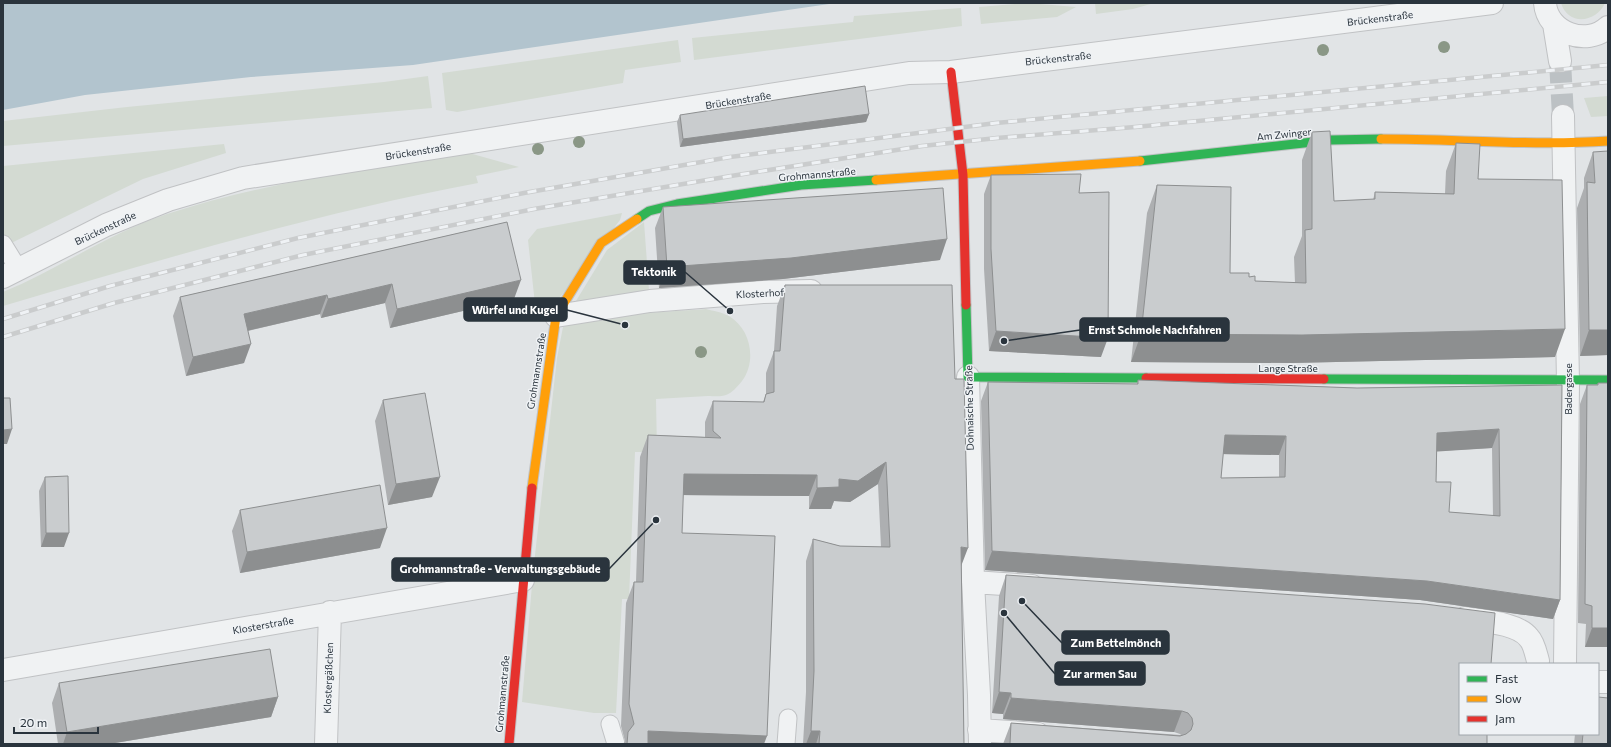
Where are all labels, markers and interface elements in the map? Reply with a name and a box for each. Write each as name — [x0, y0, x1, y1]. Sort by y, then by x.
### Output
street label: Brückenstraße — [1346, 8, 1414, 28]
street label: Brückenstraße — [1024, 49, 1092, 67]
street label: Brückenstraße — [704, 89, 772, 111]
street label: Am Zwinger — [1256, 125, 1312, 143]
street label: Brückenstraße — [384, 140, 452, 162]
street label: Grohmannstraße — [778, 165, 856, 183]
street label: Brückenstraße — [72, 209, 138, 247]
callout: Tektonik — [624, 261, 685, 284]
text: Tektonik — [631, 265, 677, 278]
street label: Klosterhof — [735, 286, 785, 300]
callout: Würfel und Kugel — [464, 298, 567, 321]
text: Würfel und Kugel — [472, 303, 558, 316]
callout: Ernst Schmole Nachfahren — [1080, 318, 1229, 341]
text: Ernst Schmole Nachfahren — [1088, 323, 1222, 336]
street label: Grohmannstraße — [524, 332, 548, 410]
street label: Lange Straße — [1258, 362, 1318, 374]
street label: Badergasse — [1562, 363, 1574, 415]
street label: Dohnaische Straße — [962, 365, 976, 451]
callout: Grohmannstraße - Verwaltungsgebäude — [392, 558, 609, 581]
text: Grohmannstraße - Verwaltungsgebäude — [400, 562, 601, 575]
street label: Klosterstraße — [231, 614, 295, 636]
callout: Zum Bettelmönch — [1062, 631, 1169, 654]
text: Zum Bettelmönch — [1071, 636, 1161, 649]
street label: Klostergäßchen — [321, 642, 335, 714]
street label: Grohmannstraße — [493, 655, 511, 733]
callout: Zur armen Sau — [1055, 662, 1145, 685]
legend — [1459, 663, 1599, 735]
text: Zur armen Sau — [1063, 667, 1137, 680]
text: Fast — [1495, 671, 1518, 685]
text: Slow — [1495, 691, 1522, 705]
scale bar — [14, 709, 98, 735]
text: Jam — [1495, 711, 1515, 726]
text: 20 m — [20, 715, 47, 729]

